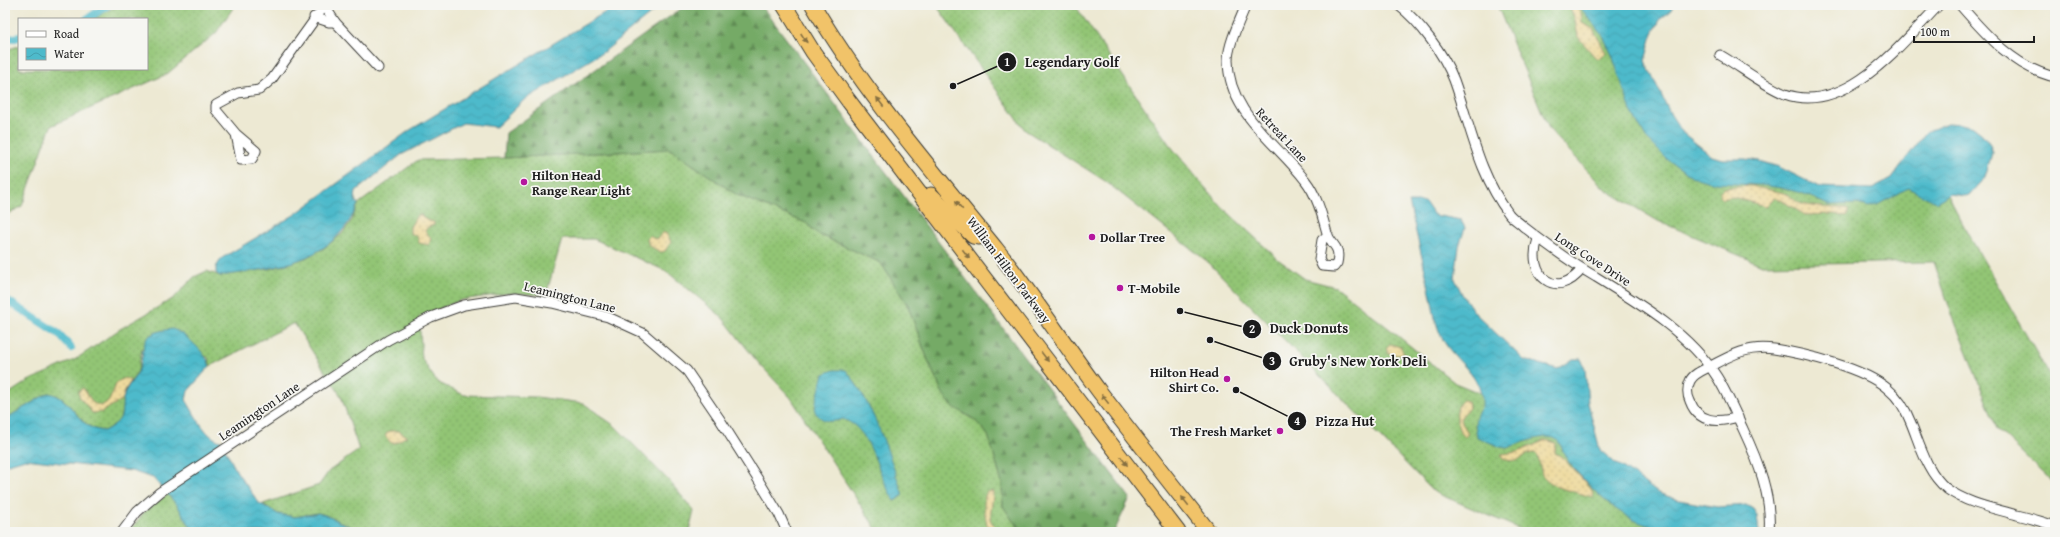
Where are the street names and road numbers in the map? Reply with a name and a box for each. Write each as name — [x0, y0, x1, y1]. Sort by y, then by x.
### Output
street label: Retreat Lane — [1252, 103, 1312, 167]
street label: William Hilton Parkway — [962, 213, 1056, 328]
street label: Long Cove Drive — [1551, 227, 1635, 291]
street label: Leamington Lane — [522, 276, 618, 318]
street label: Leamington Lane — [215, 377, 303, 445]

